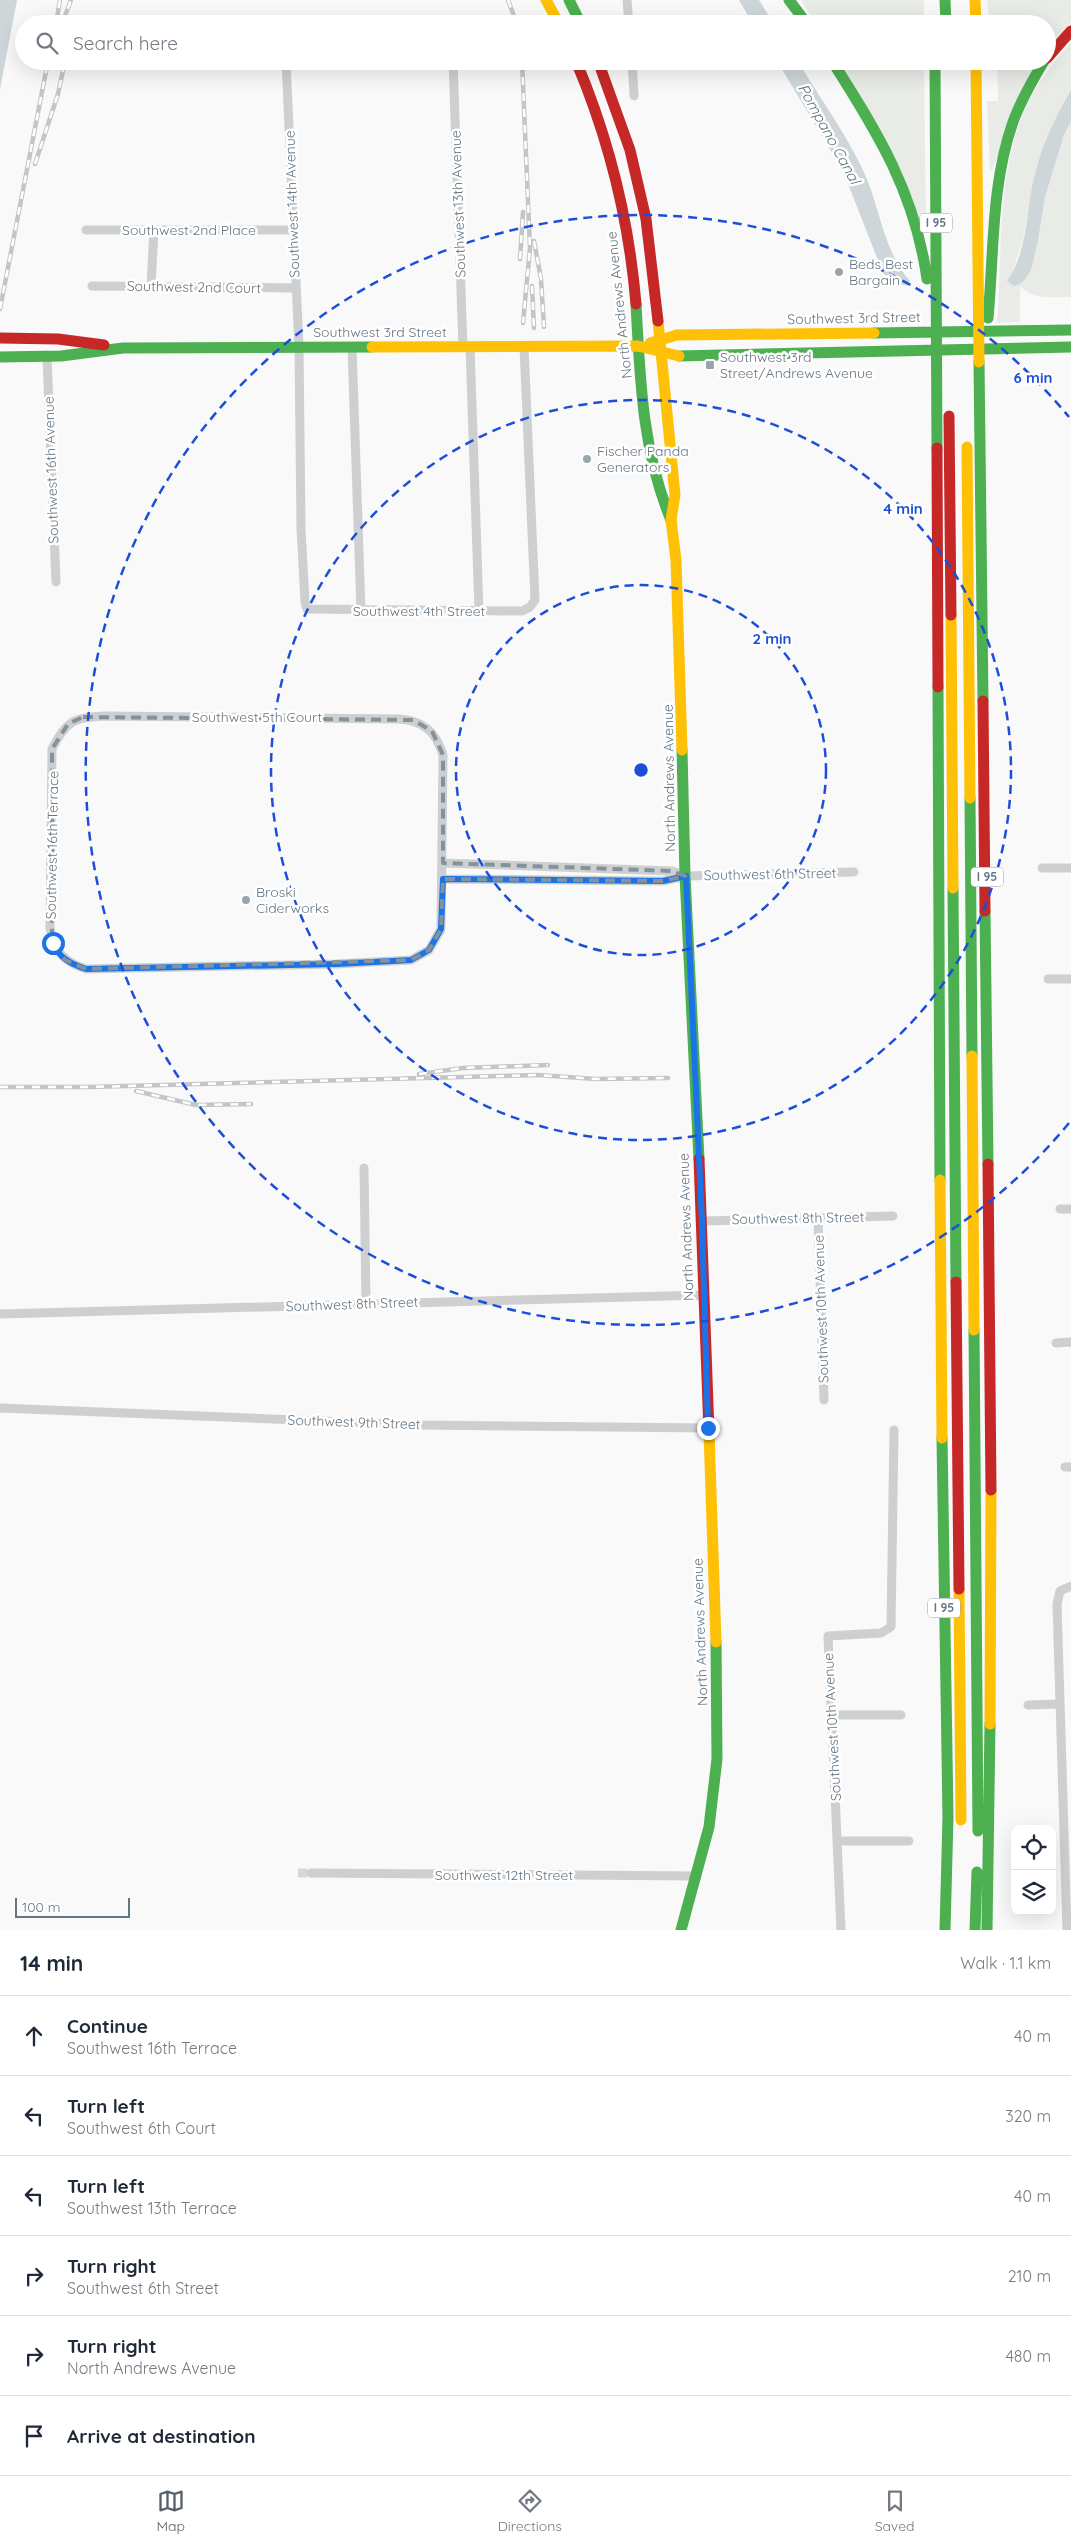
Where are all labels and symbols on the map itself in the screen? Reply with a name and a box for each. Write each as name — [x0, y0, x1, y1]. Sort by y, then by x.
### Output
water label: Pompano Canal — [794, 80, 866, 189]
street label: Southwest 14th Avenue — [280, 130, 304, 278]
street label: Southwest 13th Avenue — [446, 130, 470, 278]
road number: I 95 — [920, 214, 952, 232]
street label: Southwest 2nd Place — [122, 221, 256, 239]
street label: North Andrews Avenue — [602, 230, 636, 379]
place label: Beds Best Bargain — [849, 255, 913, 289]
marker: Beds Best Bargain — [833, 266, 845, 278]
street label: Southwest 2nd Court — [127, 277, 262, 297]
street label: Southwest 3rd Street — [787, 308, 921, 328]
street label: Southwest 3rd Street — [313, 323, 447, 341]
place label: Southwest 3rd Street/Andrews Avenue — [720, 348, 873, 382]
marker: Southwest 3rd Street/Andrews Avenue — [704, 359, 716, 371]
text: 6 min — [1014, 368, 1052, 387]
street label: Southwest 16th Avenue — [39, 396, 63, 544]
place label: Fischer Panda Generators — [597, 442, 689, 476]
marker: Fischer Panda Generators — [581, 453, 593, 465]
text: 4 min — [883, 499, 923, 518]
street label: Southwest 4th Street — [353, 602, 486, 620]
text: 2 min — [752, 629, 792, 648]
street label: North Andrews Avenue — [659, 704, 679, 852]
street label: Southwest 5th Court — [192, 708, 322, 726]
centre of rings — [632, 761, 650, 779]
street label: Southwest 16th Terrace — [42, 770, 62, 920]
street label: Southwest 6th Street — [703, 864, 837, 884]
road number: I 95 — [971, 868, 1003, 886]
place label: Broski Ciderworks — [256, 883, 329, 917]
marker: Broski Ciderworks — [240, 894, 252, 906]
route start — [42, 932, 65, 955]
street label: North Andrews Avenue — [674, 1153, 698, 1301]
street label: Southwest 8th Street — [731, 1208, 865, 1228]
street label: Southwest 10th Avenue — [809, 1234, 833, 1384]
street label: Southwest 8th Street — [285, 1293, 419, 1315]
street label: Southwest 9th Street — [287, 1411, 421, 1433]
route end — [697, 1417, 720, 1440]
street label: North Andrews Avenue — [688, 1558, 712, 1706]
road number: I 95 — [928, 1599, 960, 1618]
street label: Southwest 10th Avenue — [819, 1652, 845, 1802]
street label: Southwest 12th Street — [435, 1866, 573, 1884]
scale bar — [15, 1895, 130, 1918]

